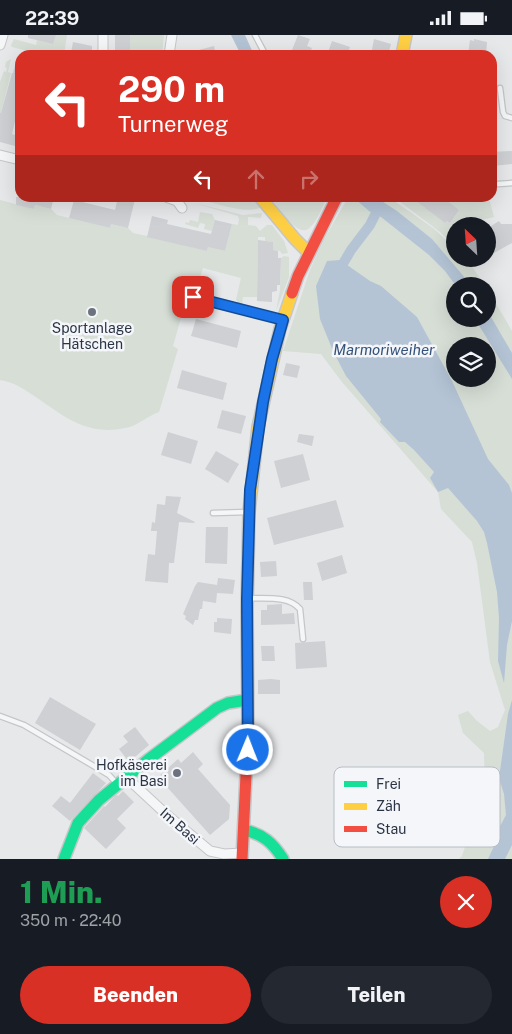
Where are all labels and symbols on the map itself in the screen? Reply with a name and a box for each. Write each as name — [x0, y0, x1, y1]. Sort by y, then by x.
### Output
north arrow — [446, 217, 496, 267]
pin — [172, 276, 214, 318]
marker: Sportanlage Hätschen — [86, 306, 98, 318]
place label: Sportanlage Hätschen — [52, 320, 132, 352]
water label: Marmoriweiher — [333, 341, 435, 358]
position arrow — [221, 723, 273, 775]
place label: Hofkäserei im Basi — [96, 757, 167, 789]
marker: Hofkäserei im Basi — [171, 767, 183, 779]
legend — [334, 767, 500, 847]
text: Frei — [376, 776, 401, 792]
text: Zäh — [376, 798, 401, 814]
street label: Im Basi — [157, 805, 203, 847]
text: Stau — [376, 821, 406, 837]

